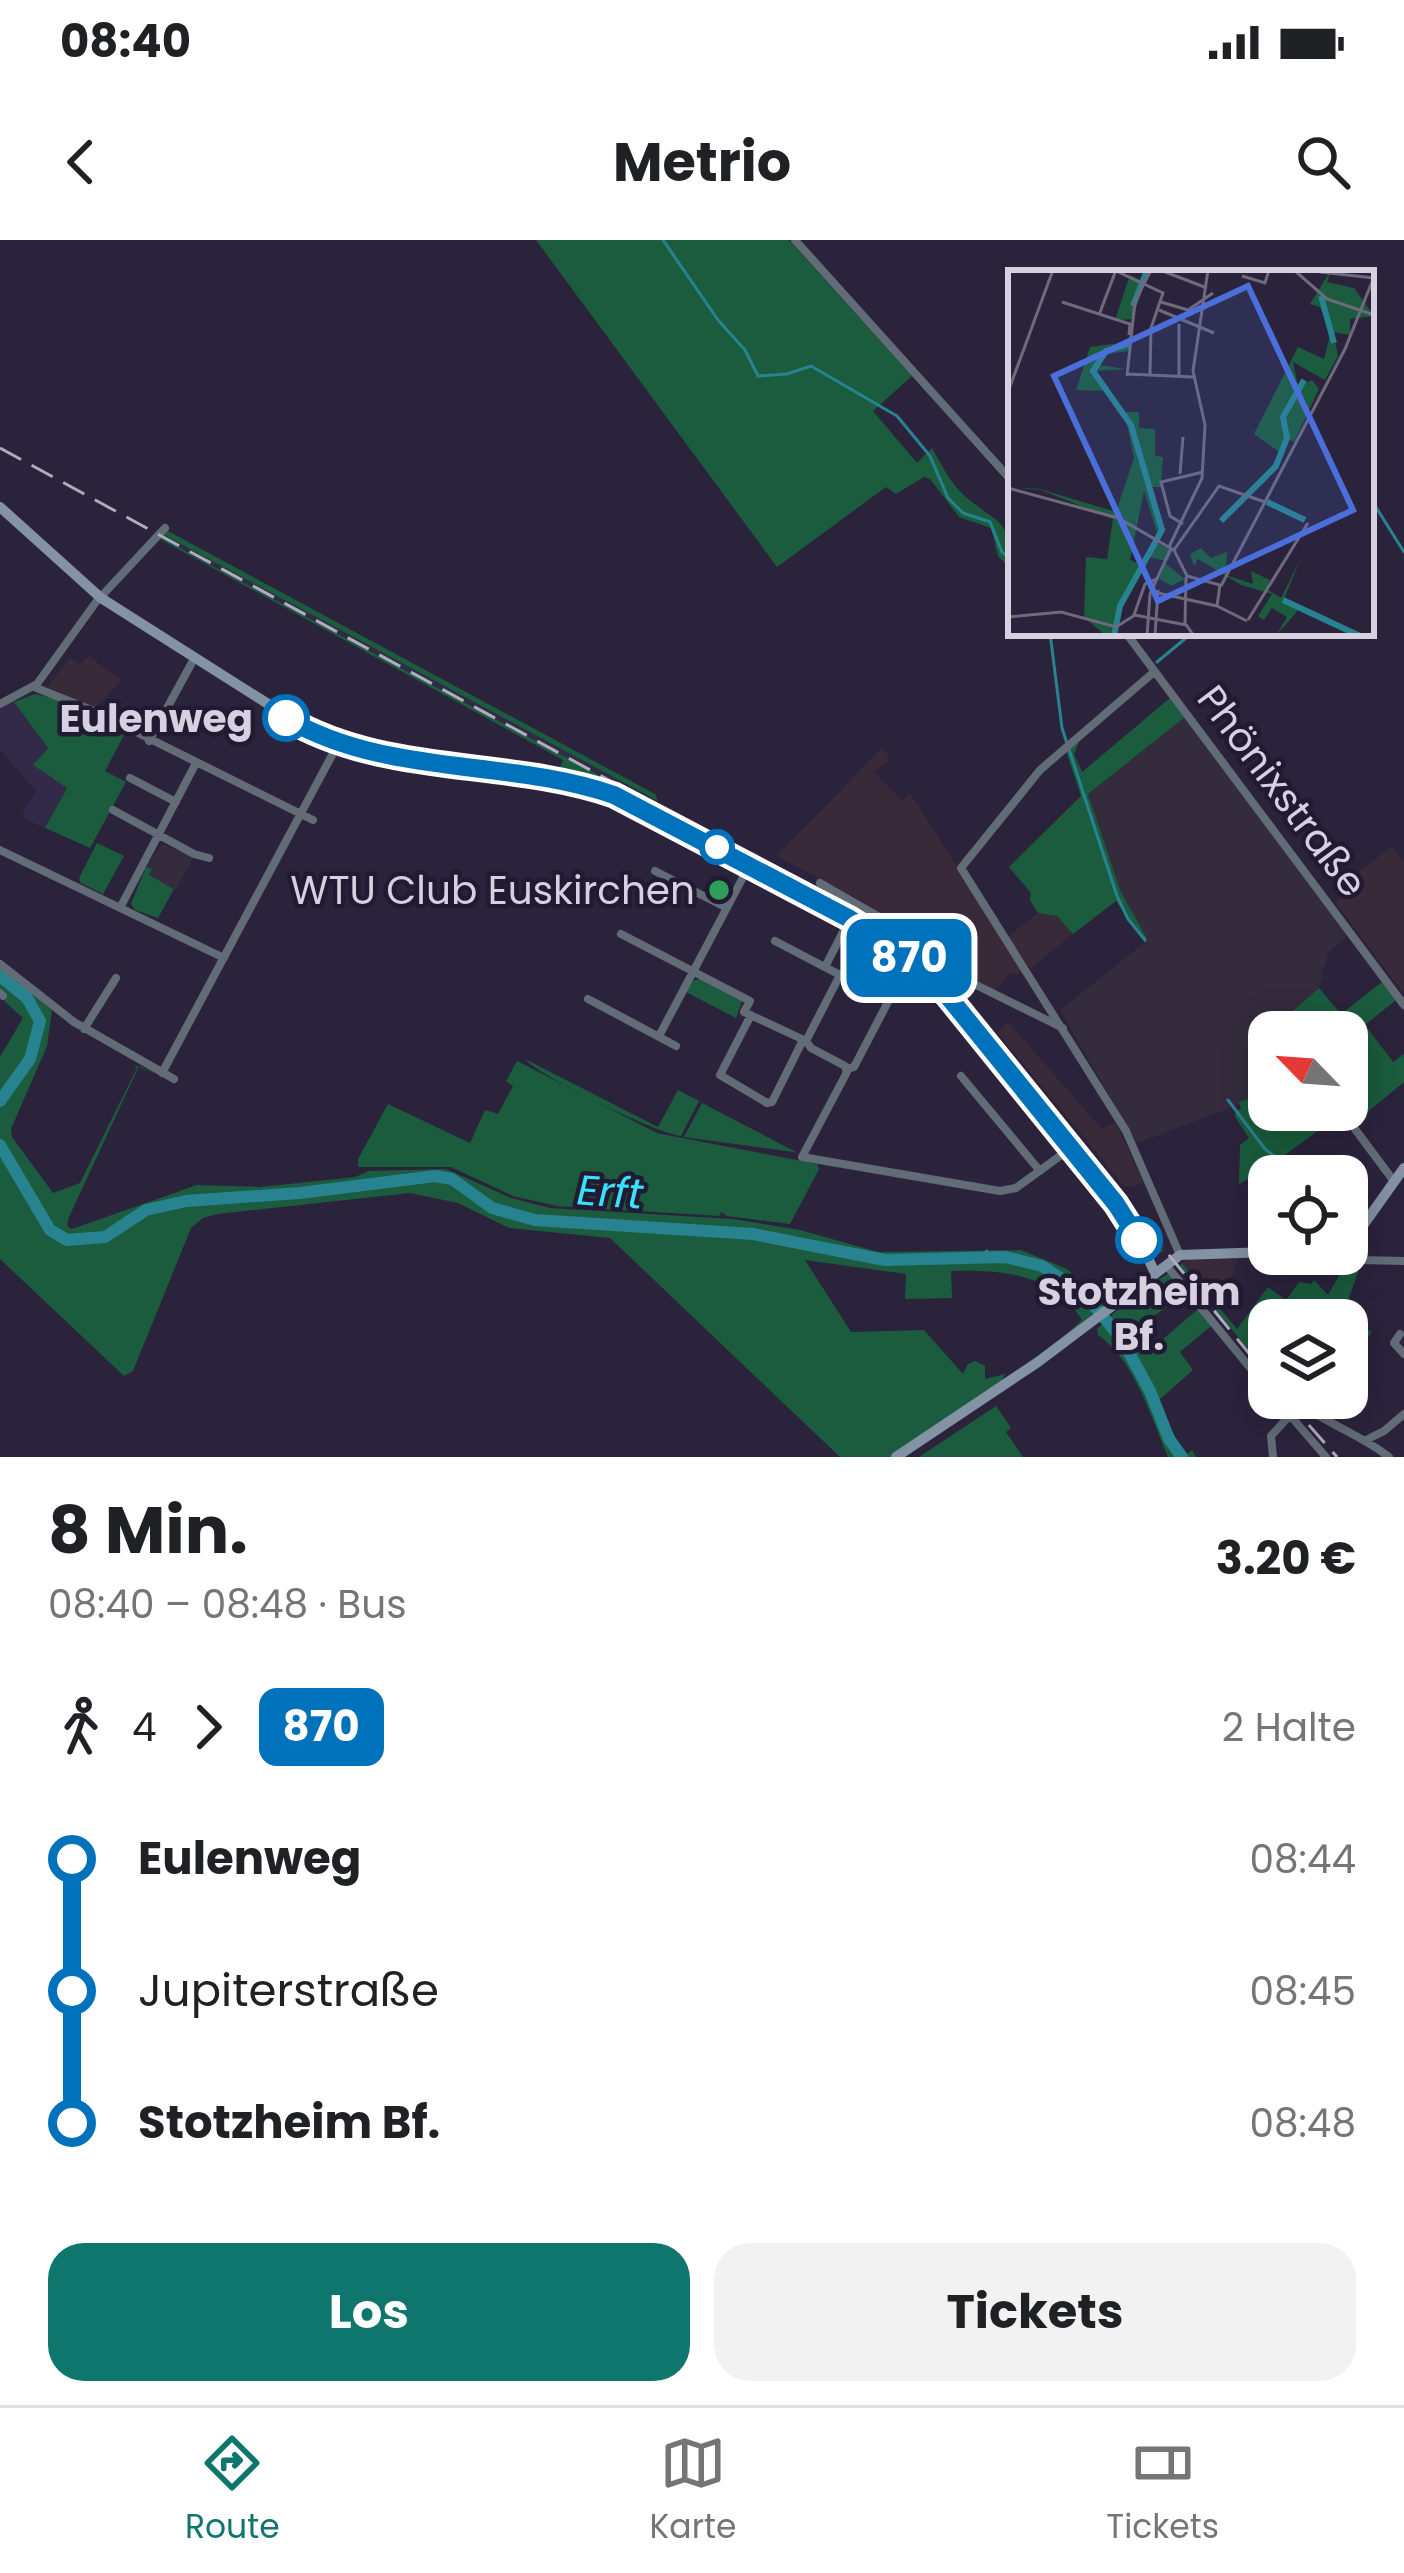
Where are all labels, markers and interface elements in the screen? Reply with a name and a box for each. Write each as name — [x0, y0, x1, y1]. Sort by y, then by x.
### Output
text: 08:40 — [60, 10, 191, 73]
text: Metrio — [613, 124, 791, 200]
icon: back — [48, 129, 114, 195]
icon: search — [1290, 129, 1356, 195]
inset map — [1008, 270, 1374, 636]
street label: Phönixstraße — [1184, 674, 1380, 908]
place label: Eulenweg — [60, 691, 253, 746]
marker: Eulenweg — [264, 696, 308, 740]
unlabelled marker — [701, 831, 733, 863]
place label: WTU Club Euskirchen — [290, 863, 695, 918]
marker: WTU Club Euskirchen — [706, 877, 732, 903]
line badge: 870 — [840, 919, 978, 997]
text: 870 — [870, 928, 948, 987]
north arrow — [1248, 1011, 1368, 1131]
map controls — [1248, 1011, 1368, 1419]
button: locate — [1248, 1155, 1368, 1275]
water label: Erft — [575, 1160, 646, 1224]
marker: Stotzheim Bf. — [1117, 1218, 1161, 1262]
place label: Stotzheim Bf. — [1038, 1264, 1240, 1364]
button: layers — [1248, 1299, 1368, 1419]
text: 8 Min. — [48, 1484, 248, 1576]
text: 3.20 € — [1216, 1527, 1356, 1590]
text: 08:40 – 08:48 · Bus — [48, 1577, 407, 1632]
icon: walk — [48, 1694, 114, 1760]
icon: forward — [175, 1694, 241, 1760]
text: 870 — [283, 1697, 360, 1756]
text: 4 — [132, 1700, 157, 1755]
text: 2 Halte — [1222, 1700, 1356, 1755]
text: Eulenweg — [138, 1827, 361, 1890]
text: 08:44 — [1250, 1832, 1356, 1887]
text: Jupiterstraße — [138, 1959, 439, 2022]
text: 08:45 — [1250, 1964, 1356, 2019]
text: Stotzheim Bf. — [138, 2091, 440, 2154]
text: 08:48 — [1249, 2096, 1356, 2151]
button: Los — [48, 2243, 690, 2381]
button: Tickets — [714, 2243, 1356, 2381]
tab: Route — [185, 2430, 280, 2552]
tab: Karte — [650, 2430, 736, 2552]
tab: Tickets — [1106, 2430, 1219, 2552]

